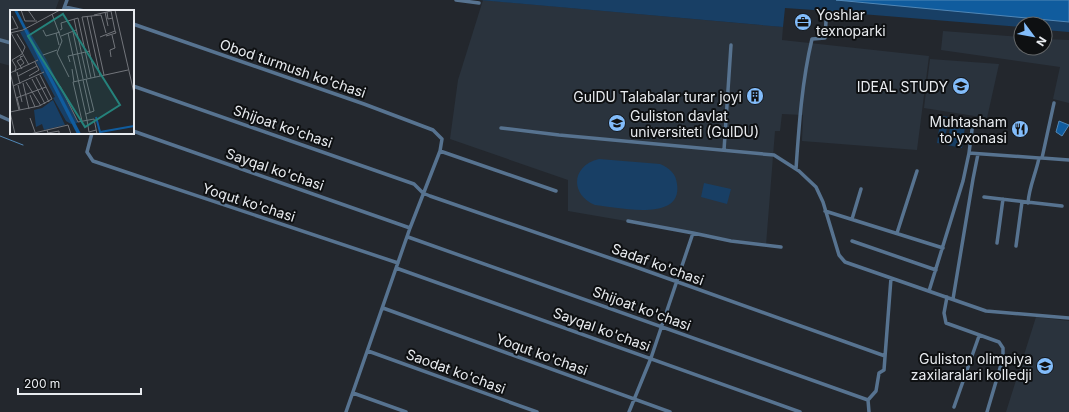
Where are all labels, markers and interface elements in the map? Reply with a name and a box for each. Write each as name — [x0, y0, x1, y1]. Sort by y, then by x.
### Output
place label: Yoshlar texnoparki — [816, 6, 886, 39]
inset map — [10, 10, 134, 134]
office icon: Yoshlar texnoparki — [793, 12, 813, 32]
north arrow — [1013, 16, 1053, 56]
text: N — [1033, 34, 1050, 49]
street label: Obod turmush ko'chasi — [218, 35, 368, 101]
school or university icon: IDEAL STUDY — [951, 76, 971, 96]
place label: IDEAL STUDY — [857, 78, 948, 95]
building icon: GulDU Talabalar turar joyi — [745, 86, 765, 106]
place label: GulDU Talabalar turar joyi — [573, 88, 742, 105]
street label: Shijoat ko'chasi — [231, 101, 335, 151]
place label: Guliston davlat universiteti (GulDU) — [630, 107, 759, 140]
school or university icon: Guliston davlat universiteti (GulDU) — [607, 113, 627, 133]
place label: Muhtasham to'yxonasi — [929, 113, 1007, 146]
restaurant icon: Muhtasham to'yxonasi — [1010, 119, 1030, 139]
street label: Sayqal ko'chasi — [224, 144, 326, 194]
street label: Yoqut ko'chasi — [200, 179, 298, 225]
street label: Sadaf ko'chasi — [610, 239, 706, 289]
street label: Shijoat ko'chasi — [591, 282, 693, 334]
street label: Sayqal ko'chasi — [551, 303, 653, 355]
street label: Yoqut ko'chasi — [494, 329, 590, 379]
street label: Saodat ko'chasi — [404, 345, 508, 397]
place label: Guliston olimpiya zaxilaralari kolledji — [911, 350, 1032, 383]
school or university icon: Guliston olimpiya zaxilaralari kolledji — [1035, 356, 1055, 376]
scale bar — [18, 370, 141, 396]
text: 200 m — [24, 376, 60, 391]

